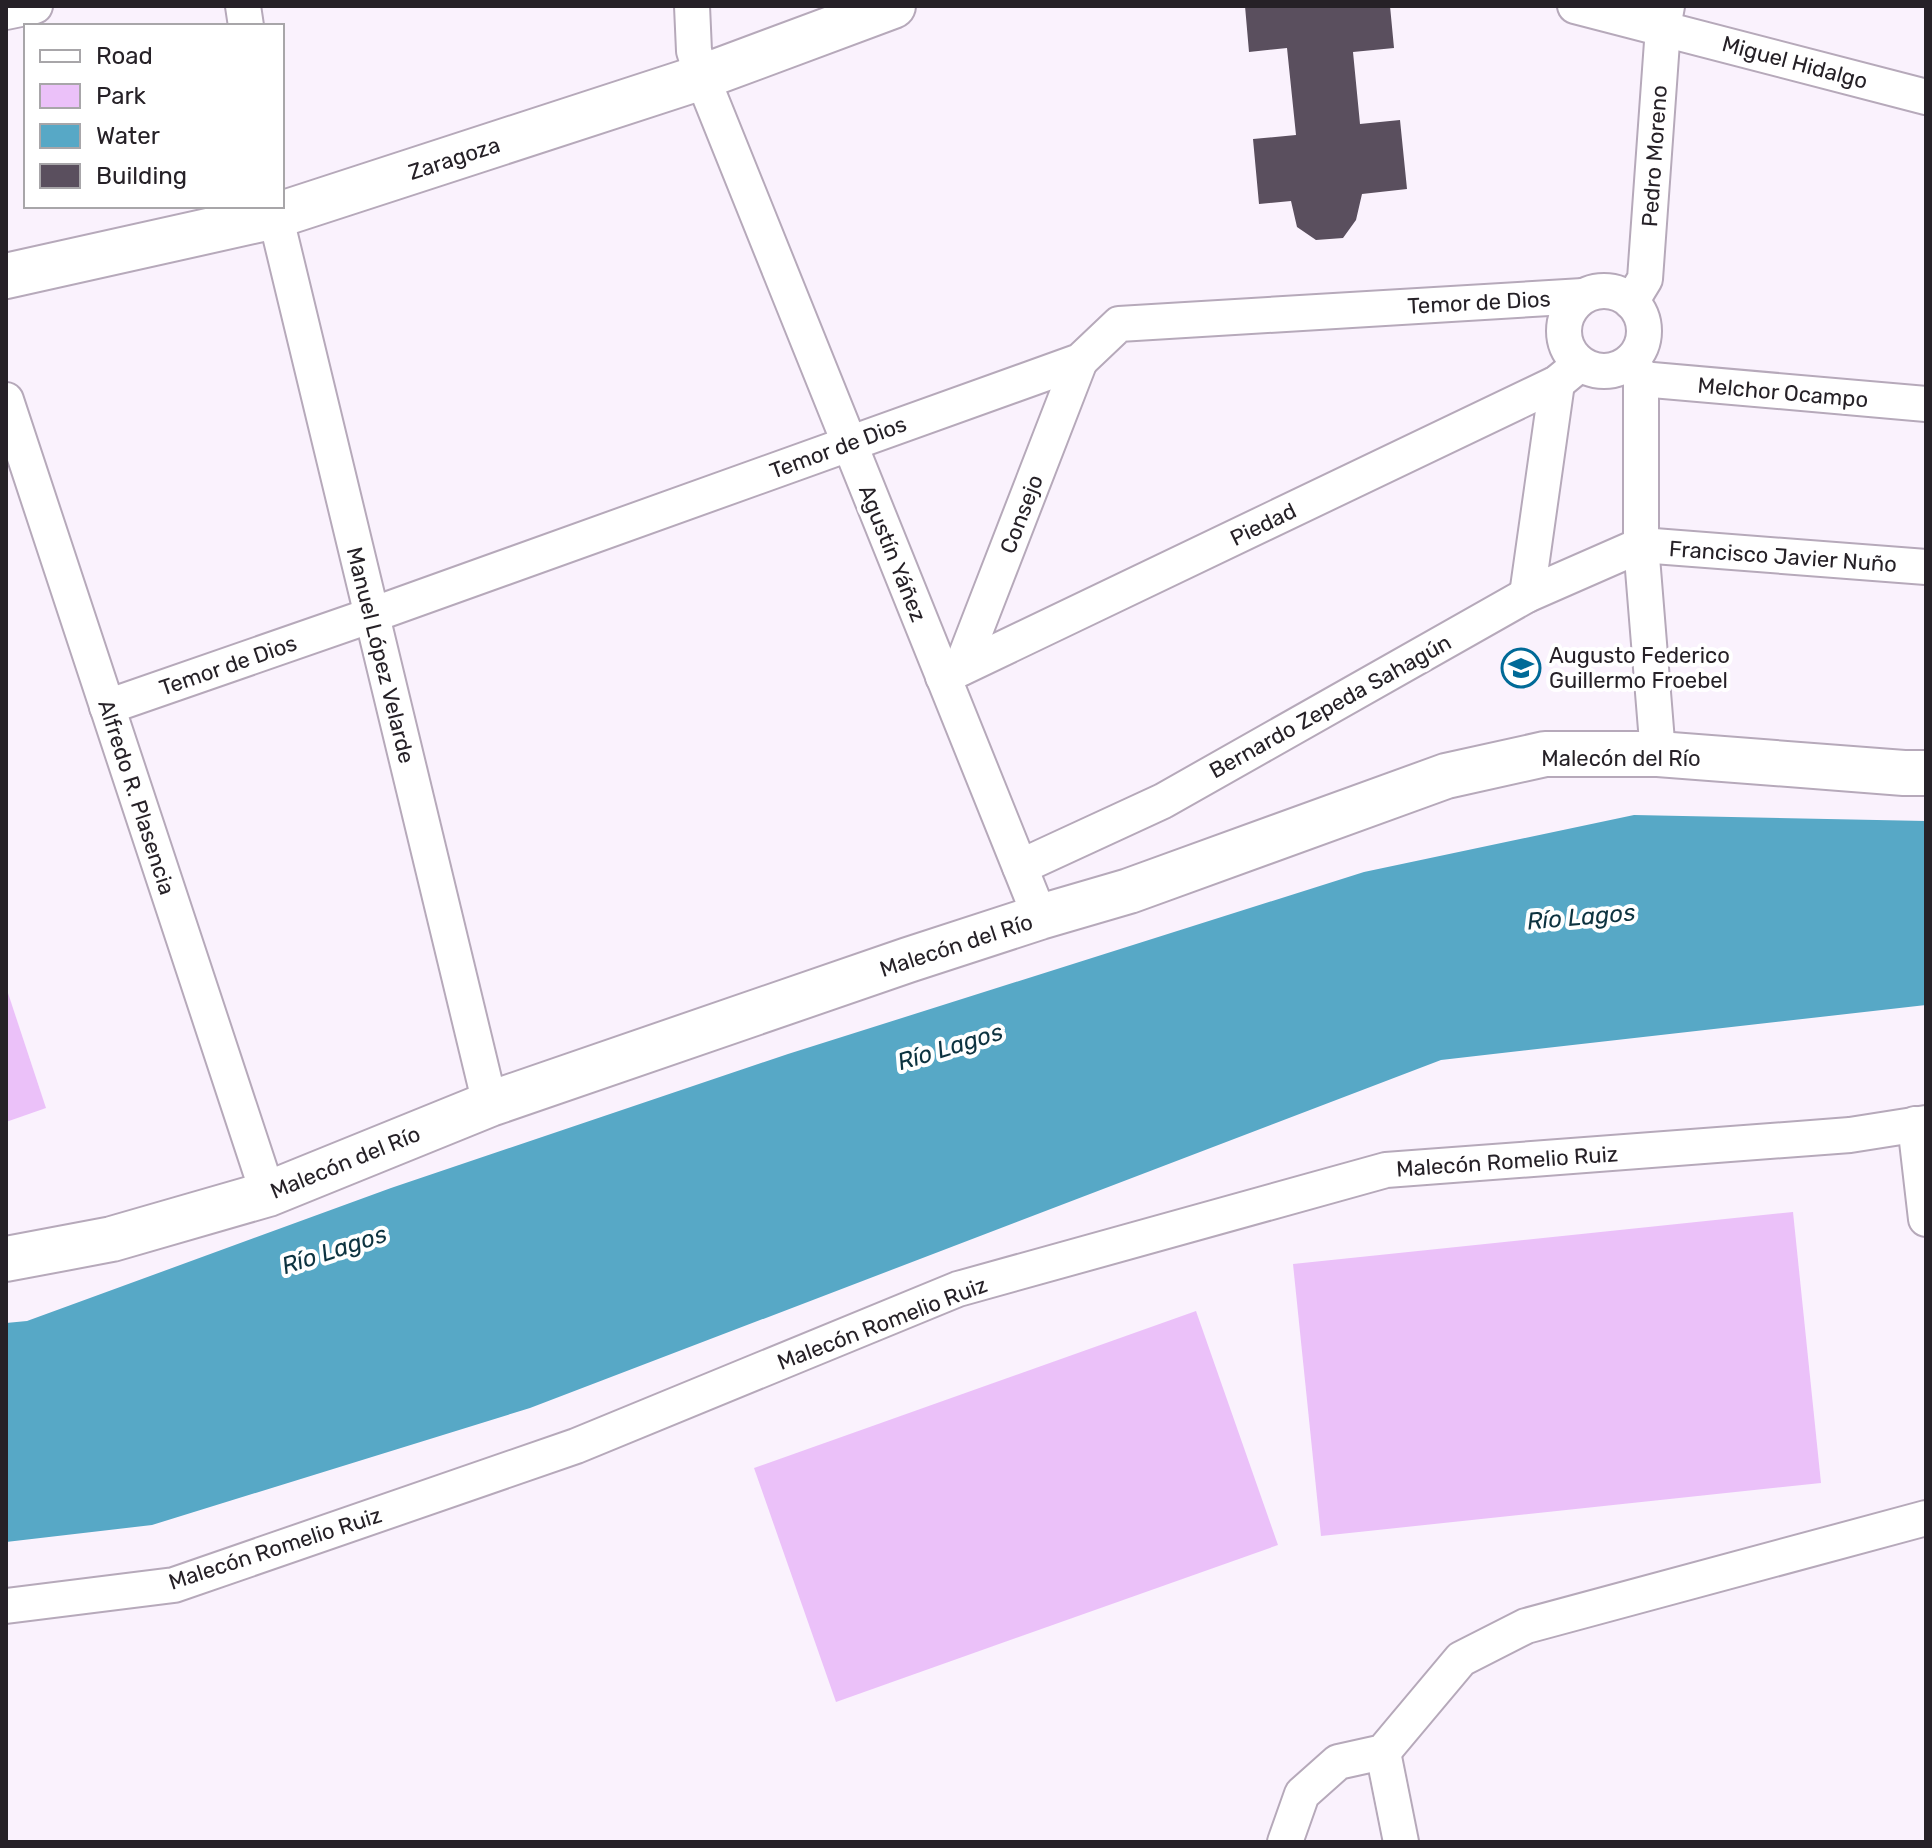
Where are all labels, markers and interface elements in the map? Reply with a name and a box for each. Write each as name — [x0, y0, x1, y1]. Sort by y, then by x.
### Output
legend — [24, 24, 284, 208]
street label: Miguel Hidalgo — [1719, 30, 1871, 95]
text: Road — [96, 42, 153, 70]
text: Park — [96, 82, 147, 110]
street label: Pedro Moreno — [1636, 84, 1673, 228]
text: Water — [96, 122, 160, 150]
street label: Zaragoza — [405, 131, 503, 186]
text: Building — [96, 162, 187, 190]
street label: Temor de Dios — [1407, 285, 1551, 320]
street label: Melchor Ocampo — [1697, 372, 1869, 413]
street label: Temor de Dios — [766, 410, 910, 485]
street label: Consejo — [994, 471, 1049, 557]
street label: Agustín Yáñez — [853, 481, 932, 626]
street label: Piedad — [1226, 497, 1301, 552]
street label: Francisco Javier Nuño — [1668, 535, 1898, 578]
street label: Manuel López Velarde — [341, 544, 420, 766]
street label: Temor de Dios — [156, 629, 300, 702]
street label: Bernardo Zepeda Sahagún — [1205, 629, 1456, 784]
place label: Augusto Federico Guillermo Froebel — [1549, 642, 1730, 694]
school or university icon: Augusto Federico Guillermo Froebel — [1500, 647, 1542, 689]
street label: Alfredo R. Plasencia — [92, 696, 181, 898]
street label: Malecón del Río — [1541, 745, 1701, 772]
water label: Río Lagos — [1526, 898, 1636, 936]
street label: Malecón del Río — [876, 908, 1036, 983]
water label: Río Lagos — [894, 1018, 1006, 1076]
street label: Malecón del Río — [266, 1120, 424, 1205]
street label: Malecón Romelio Ruiz — [1395, 1140, 1619, 1183]
water label: Río Lagos — [278, 1220, 390, 1280]
street label: Malecón Romelio Ruiz — [774, 1271, 991, 1376]
street label: Malecón Romelio Ruiz — [165, 1501, 385, 1596]

